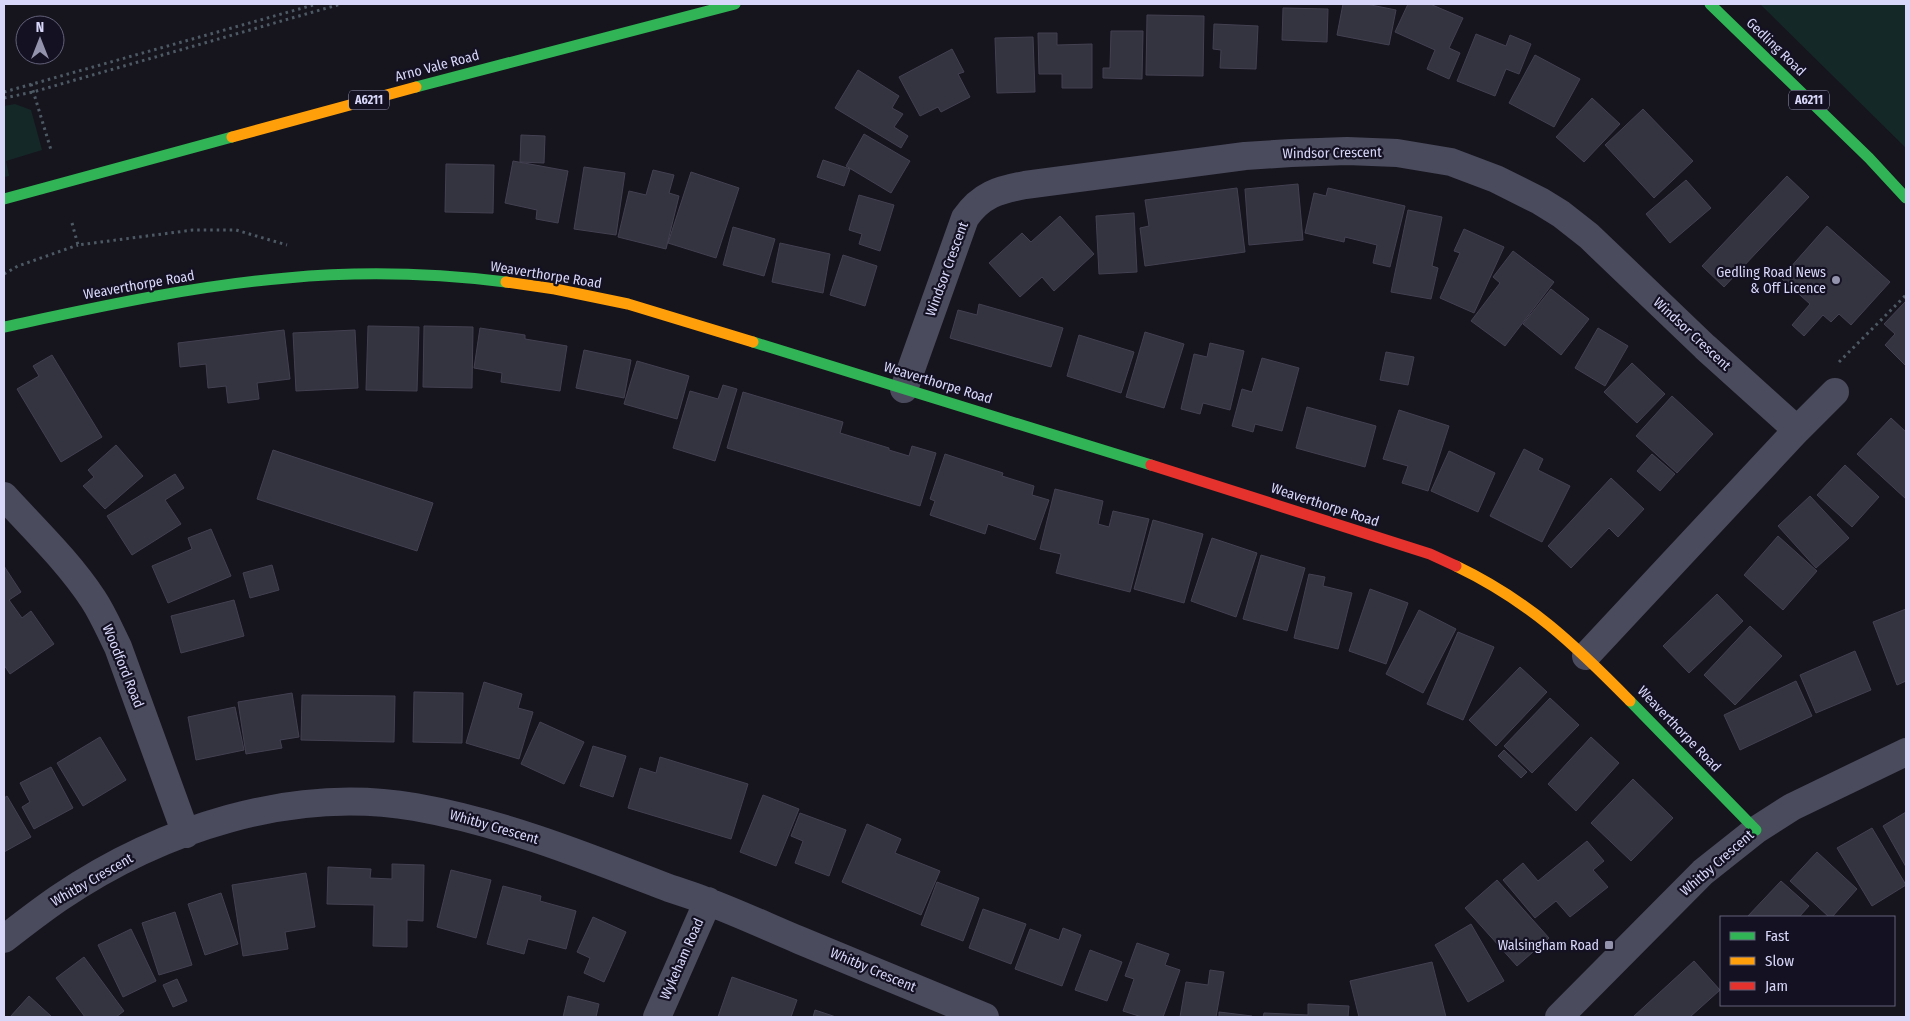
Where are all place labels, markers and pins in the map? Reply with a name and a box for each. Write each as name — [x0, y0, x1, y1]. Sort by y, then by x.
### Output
place label: Gedling Road News & Off Licence — [1716, 264, 1826, 297]
marker: Gedling Road News & Off Licence — [1830, 274, 1842, 286]
place label: Walsingham Road — [1498, 937, 1599, 954]
marker: Walsingham Road — [1603, 939, 1615, 951]

